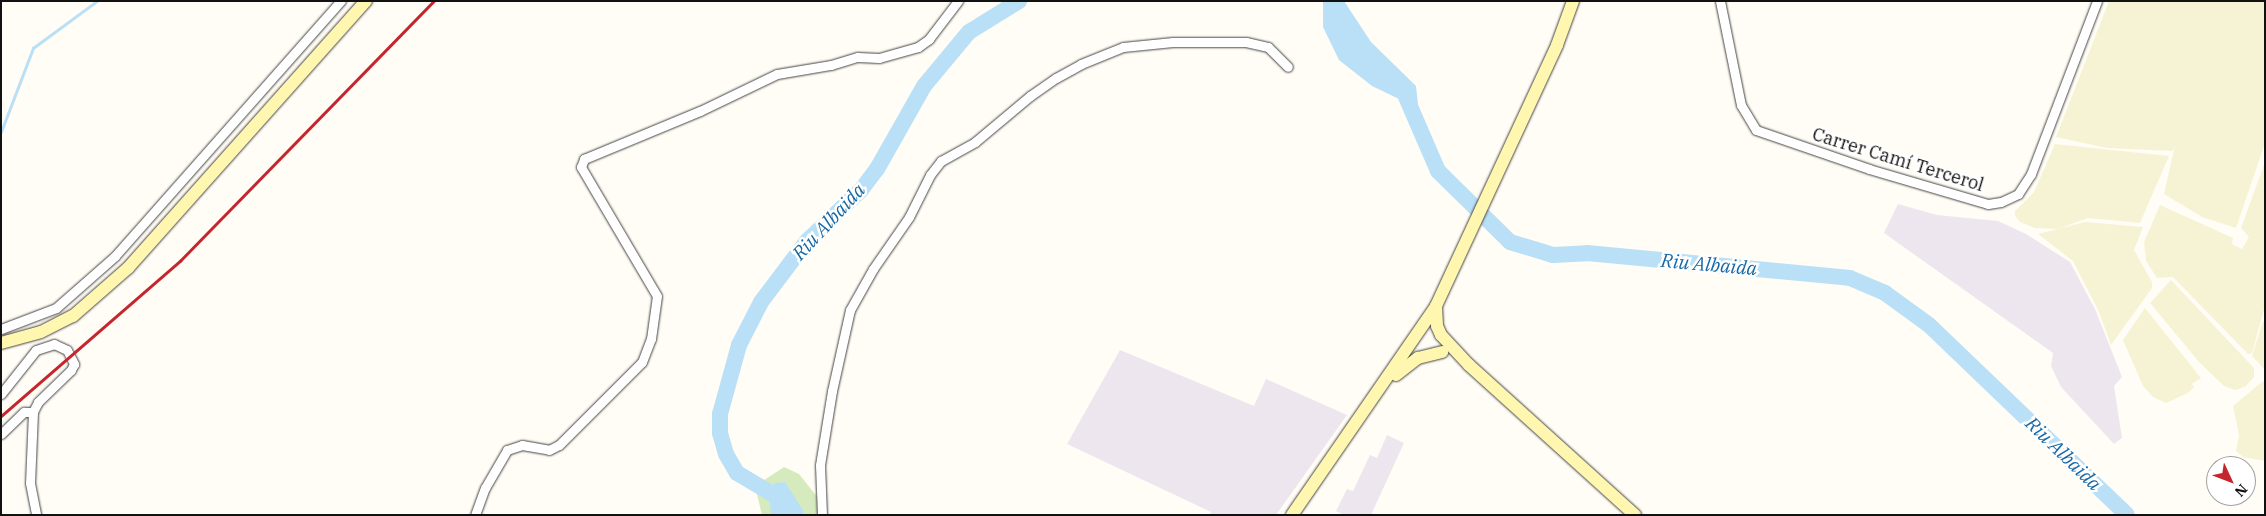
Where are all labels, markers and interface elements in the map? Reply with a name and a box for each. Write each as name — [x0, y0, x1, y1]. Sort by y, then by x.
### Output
street label: Carrer Camí Tercerol — [1810, 124, 1986, 196]
water label: Riu Albaida — [788, 179, 870, 265]
water label: Riu Albaida — [1660, 249, 1758, 281]
water label: Riu Albaida — [2021, 412, 2105, 496]
north arrow — [2206, 456, 2256, 506]
text: N — [2231, 480, 2252, 501]

